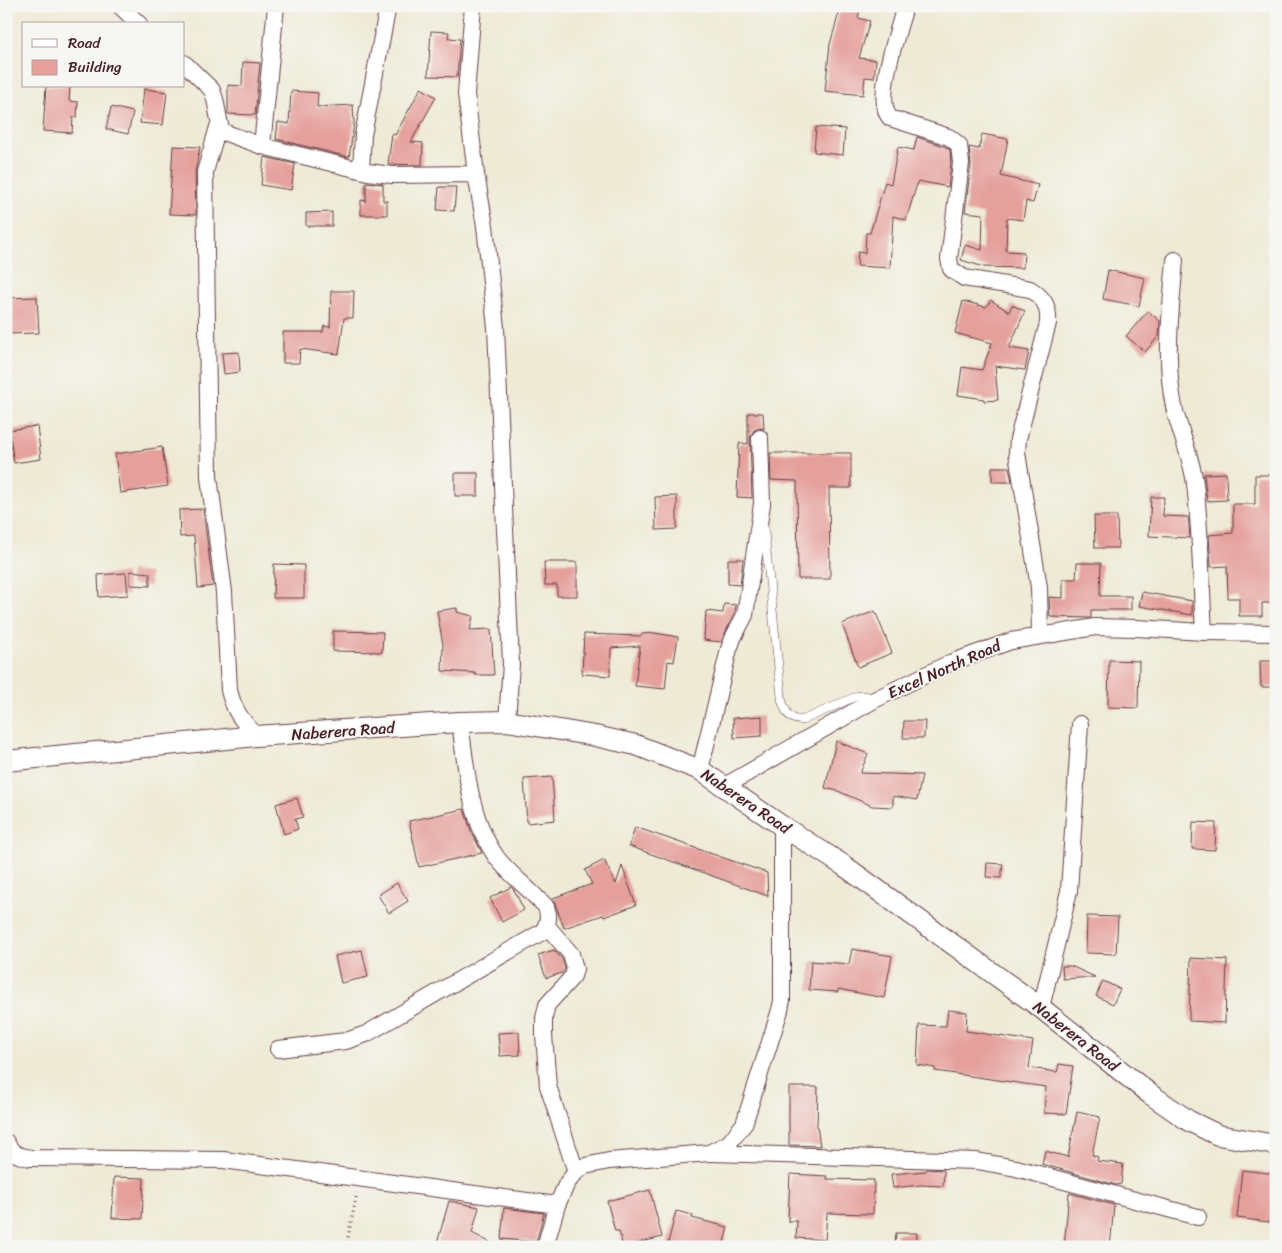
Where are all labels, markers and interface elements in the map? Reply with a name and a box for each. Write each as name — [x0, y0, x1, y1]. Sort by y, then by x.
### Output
legend — [22, 22, 185, 88]
text: Road — [68, 30, 101, 56]
text: Building — [68, 54, 122, 80]
street label: Excel North Road — [883, 630, 1007, 707]
street label: Naberera Road — [290, 713, 397, 749]
street label: Naberera Road — [695, 760, 798, 843]
street label: Naberera Road — [1026, 993, 1127, 1080]

